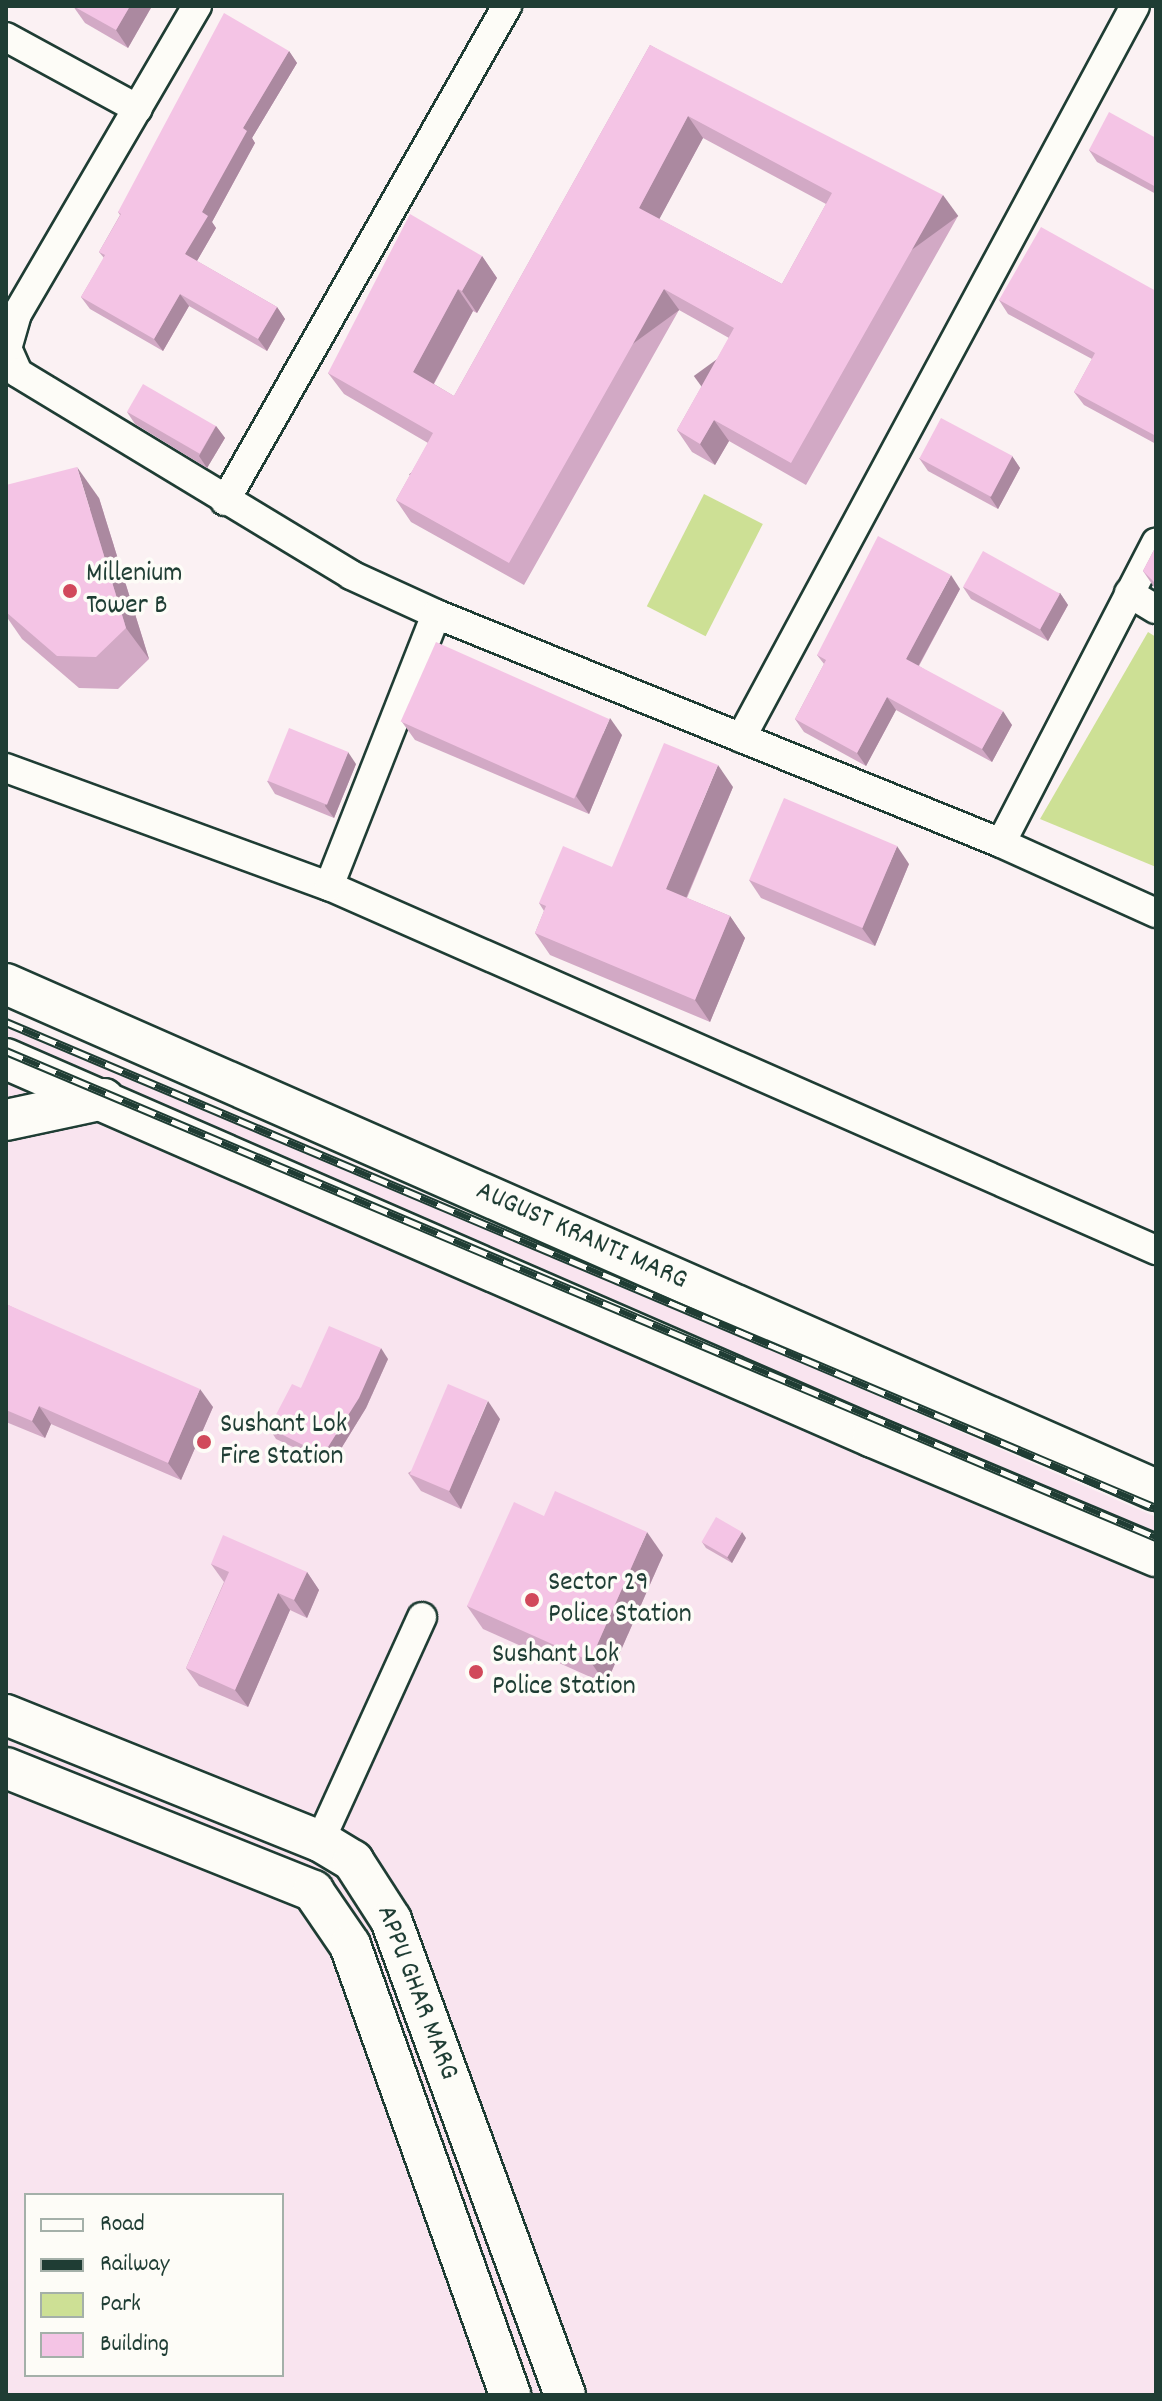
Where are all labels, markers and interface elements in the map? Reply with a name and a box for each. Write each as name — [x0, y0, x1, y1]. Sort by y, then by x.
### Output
place label: Millenium Tower B — [86, 558, 183, 624]
marker: Millenium Tower B — [61, 582, 79, 600]
street label: AUGUST KRANTI MARG — [470, 1175, 692, 1299]
place label: Sushant Lok Fire Station — [220, 1409, 347, 1475]
marker: Sushant Lok Fire Station — [195, 1433, 213, 1451]
place label: Sector 29 Police Station — [548, 1567, 692, 1633]
marker: Sector 29 Police Station — [523, 1591, 541, 1609]
place label: Sushant Lok Police Station — [492, 1639, 636, 1705]
marker: Sushant Lok Police Station — [467, 1663, 485, 1681]
street label: APPU GHAR MARG — [367, 1901, 465, 2085]
legend — [24, 2193, 284, 2377]
text: Road — [100, 2208, 145, 2242]
text: Railway — [100, 2248, 169, 2282]
text: Park — [100, 2288, 141, 2322]
text: Building — [100, 2328, 169, 2362]

